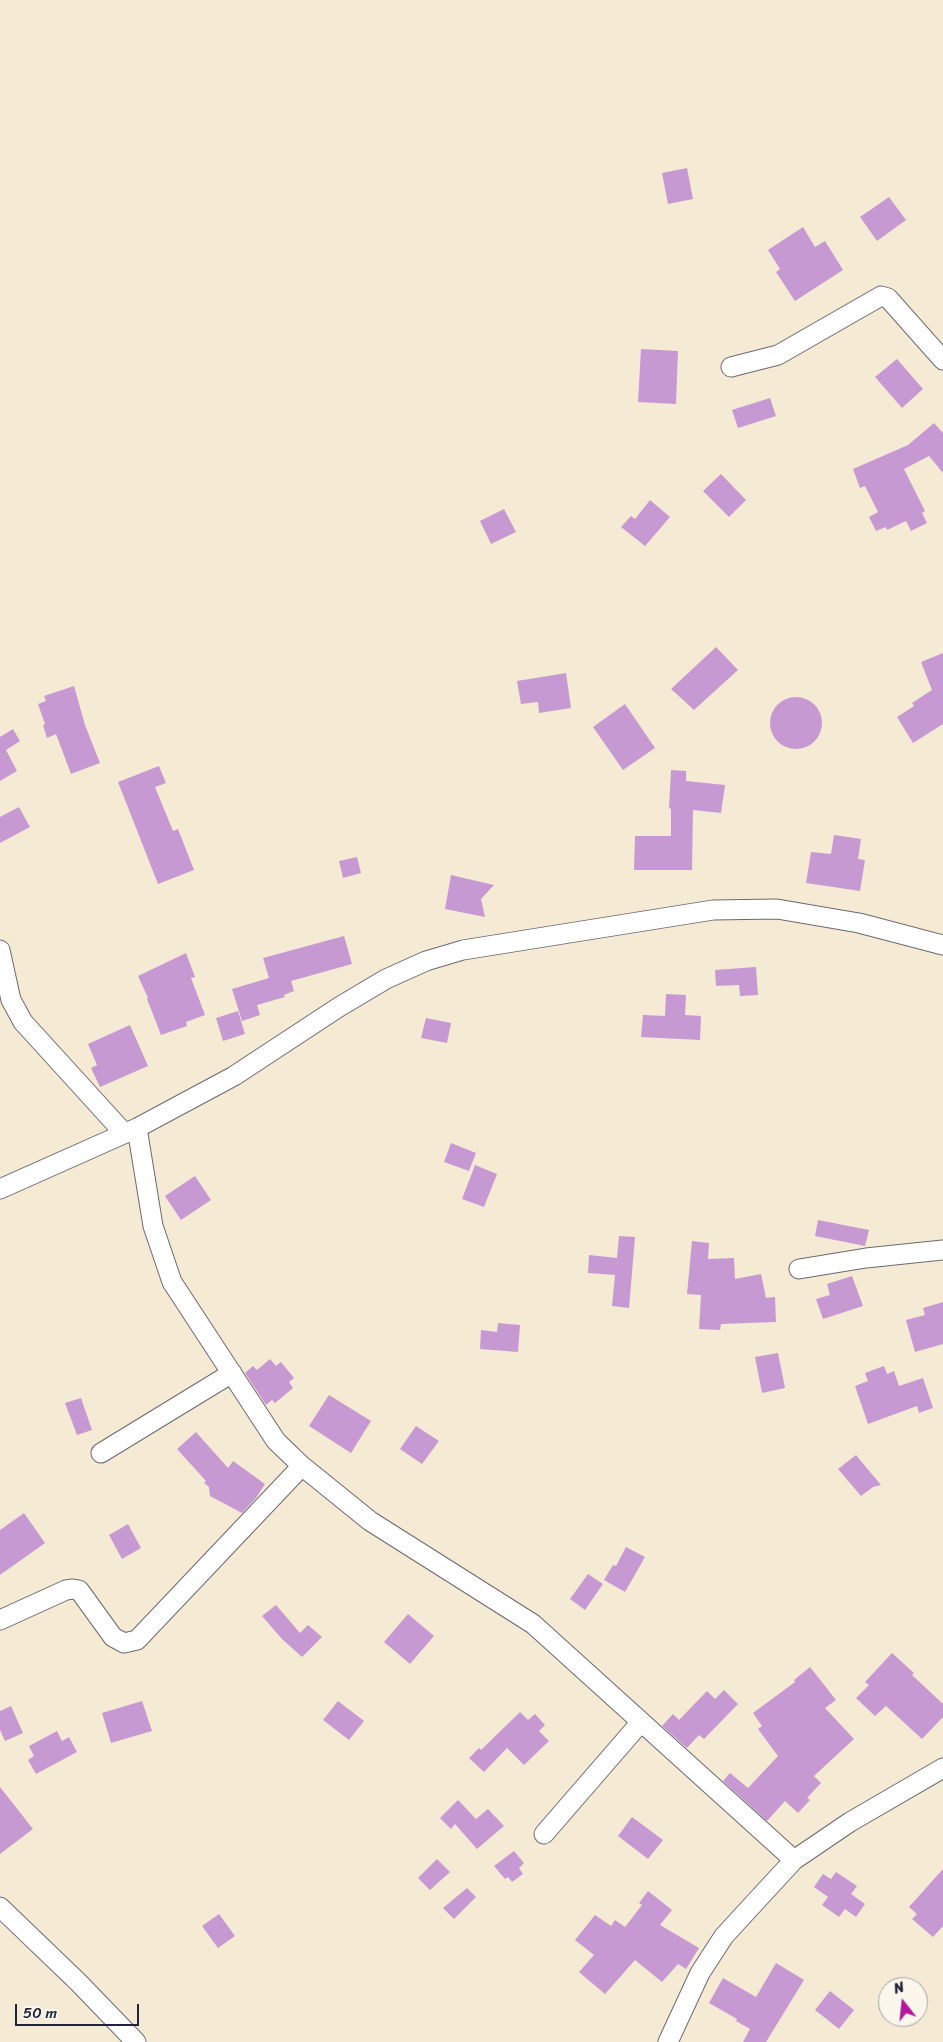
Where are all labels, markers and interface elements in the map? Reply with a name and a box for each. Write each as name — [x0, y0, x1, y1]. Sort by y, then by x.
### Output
text: N — [891, 1975, 907, 2001]
north arrow — [878, 1977, 928, 2027]
scale bar — [18, 1994, 141, 2026]
text: 50 m — [23, 2000, 57, 2026]

